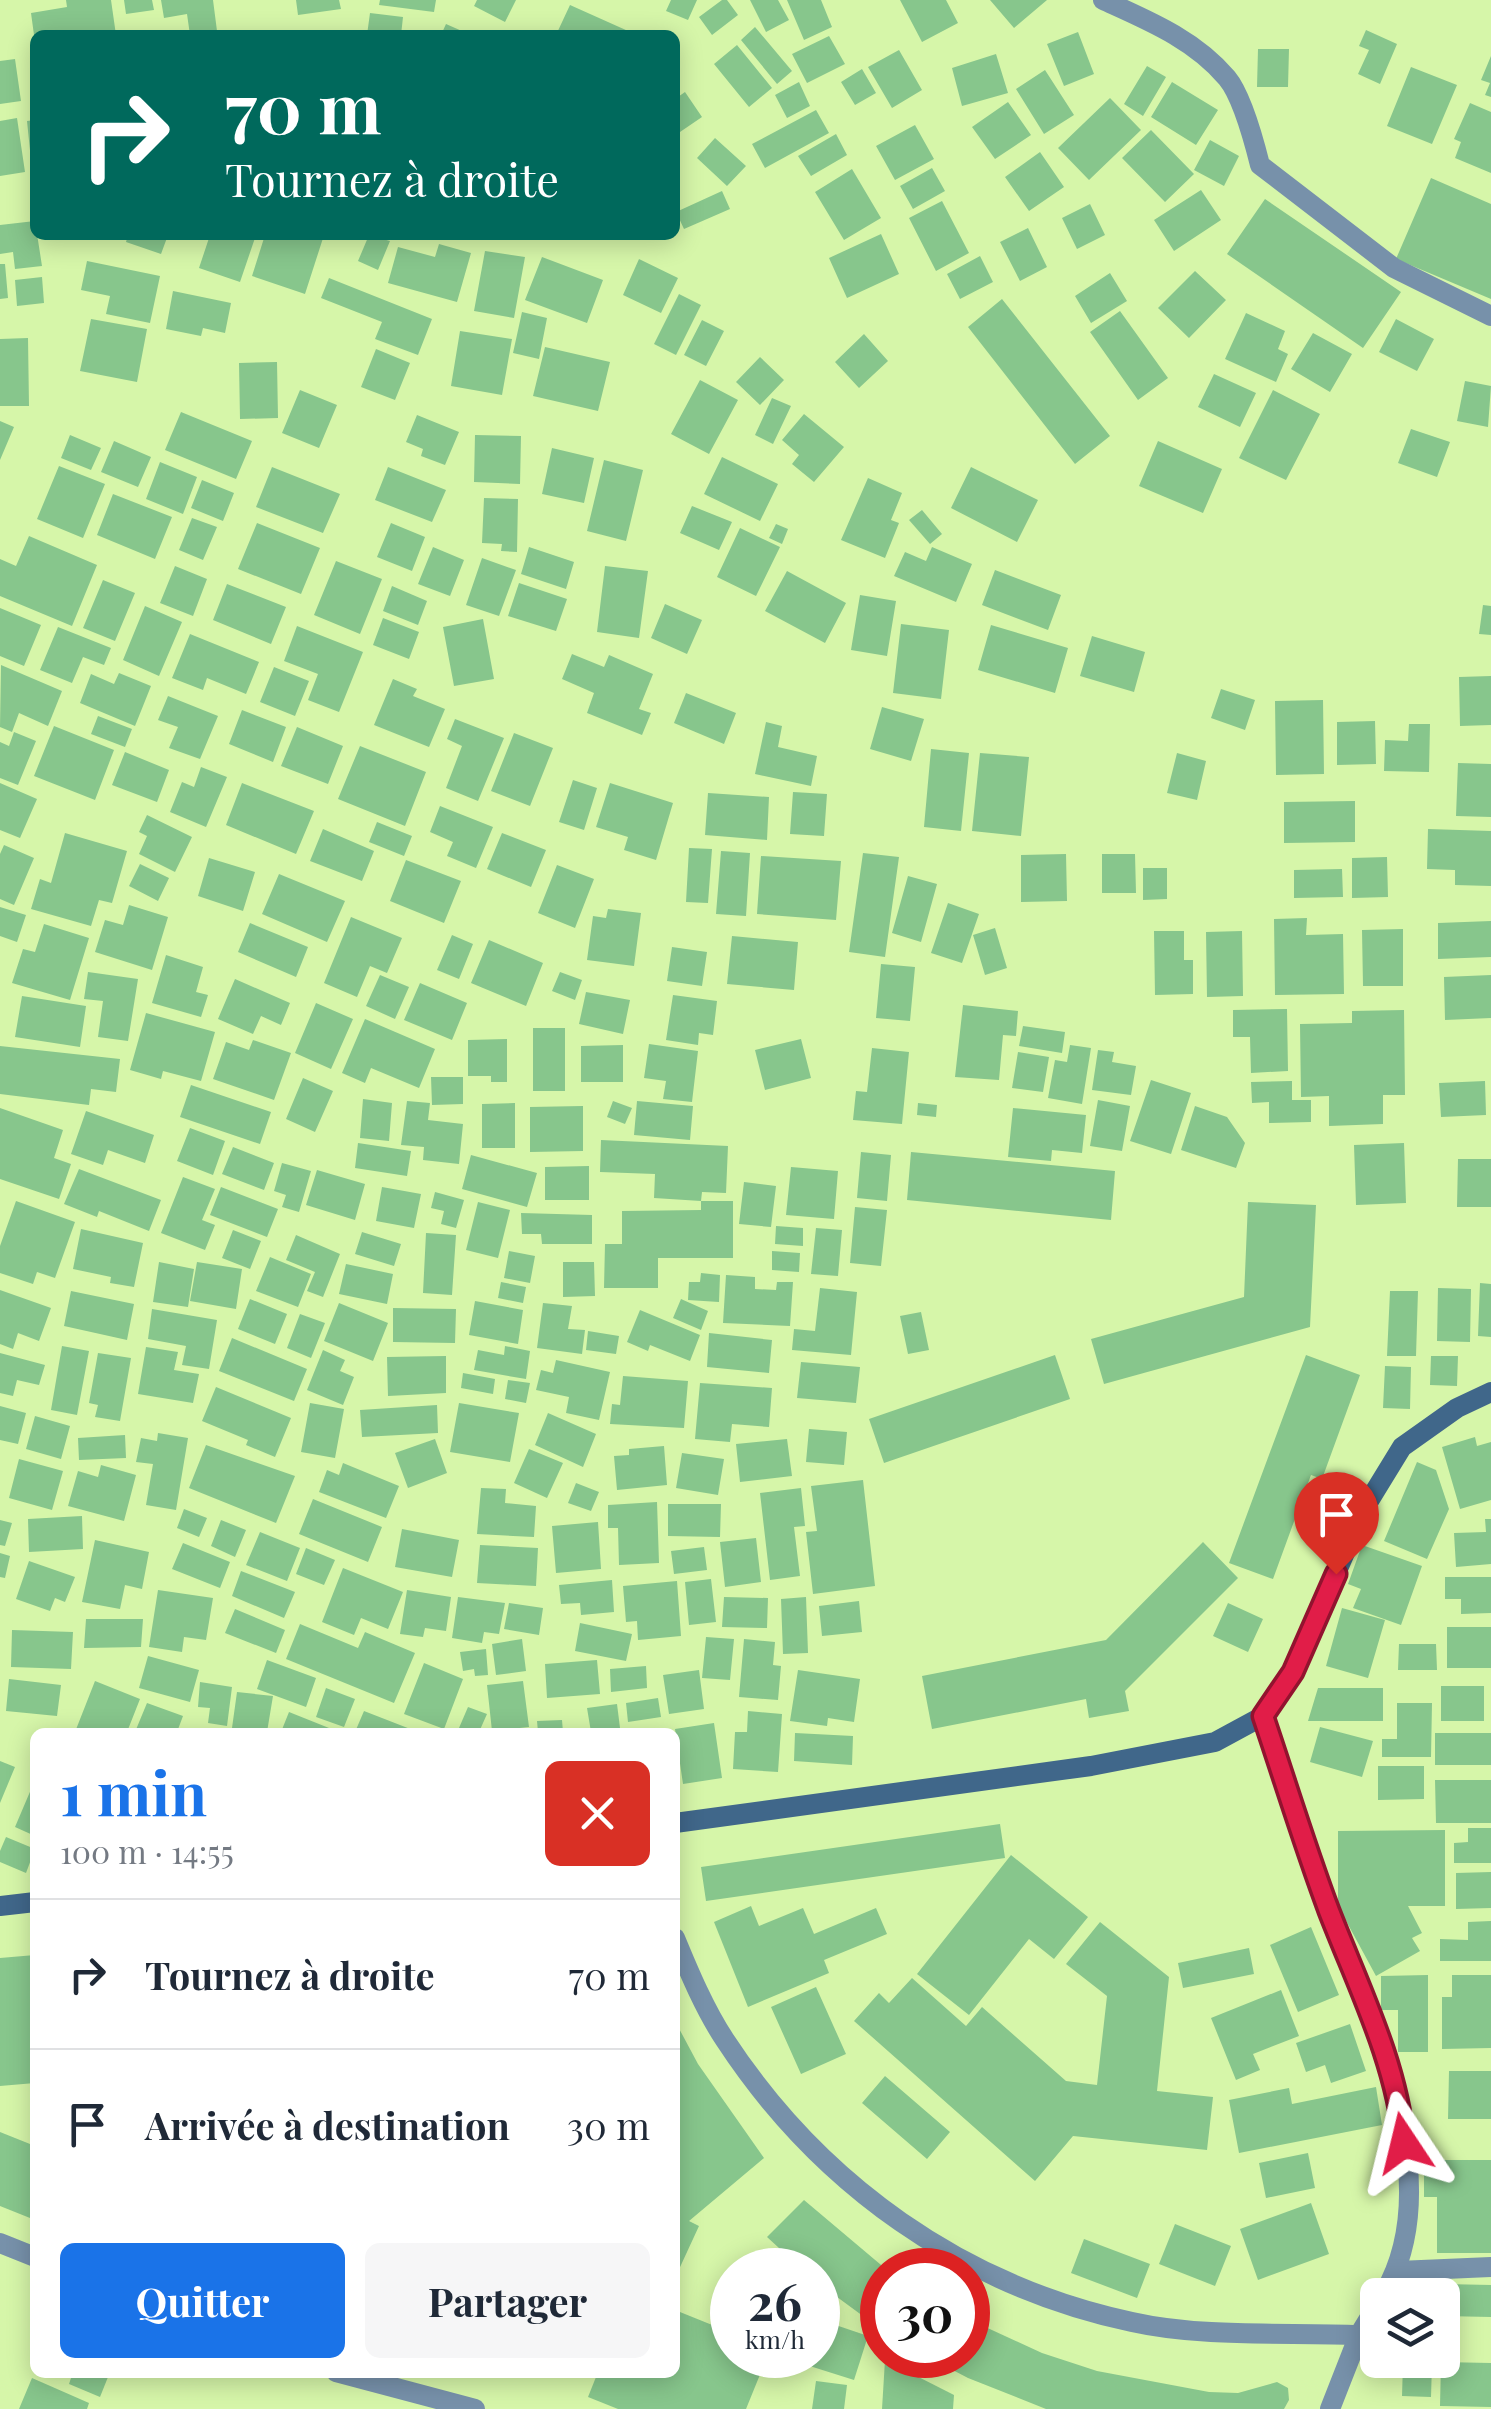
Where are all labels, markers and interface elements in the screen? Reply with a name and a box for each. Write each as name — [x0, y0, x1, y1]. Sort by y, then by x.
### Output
text: 70 m — [225, 58, 382, 152]
icon: right — [60, 70, 190, 200]
text: Tournez à droite — [225, 148, 559, 208]
pin — [1294, 1472, 1379, 1575]
icon: arrive — [1309, 1487, 1364, 1542]
text: 1 min — [60, 1751, 207, 1831]
button: close — [545, 1761, 650, 1866]
text: 100 m · 14:55 — [60, 1829, 234, 1872]
icon: right — [60, 1947, 115, 2002]
text: Tournez à droite — [145, 1949, 435, 2000]
text: 70 m — [569, 1949, 650, 2000]
position arrow — [1352, 2091, 1456, 2195]
icon: arrive — [60, 2097, 115, 2152]
text: Arrivée à destination — [145, 2099, 510, 2150]
text: 30 m — [567, 2099, 650, 2150]
button: Quitter — [60, 2243, 345, 2358]
button: Partager — [365, 2243, 650, 2358]
speed limit sign: 30 — [860, 2248, 990, 2378]
text: 26 — [748, 2267, 802, 2334]
map controls — [1360, 2278, 1460, 2378]
button: layers — [1360, 2278, 1460, 2378]
text: km/h — [745, 2322, 805, 2355]

